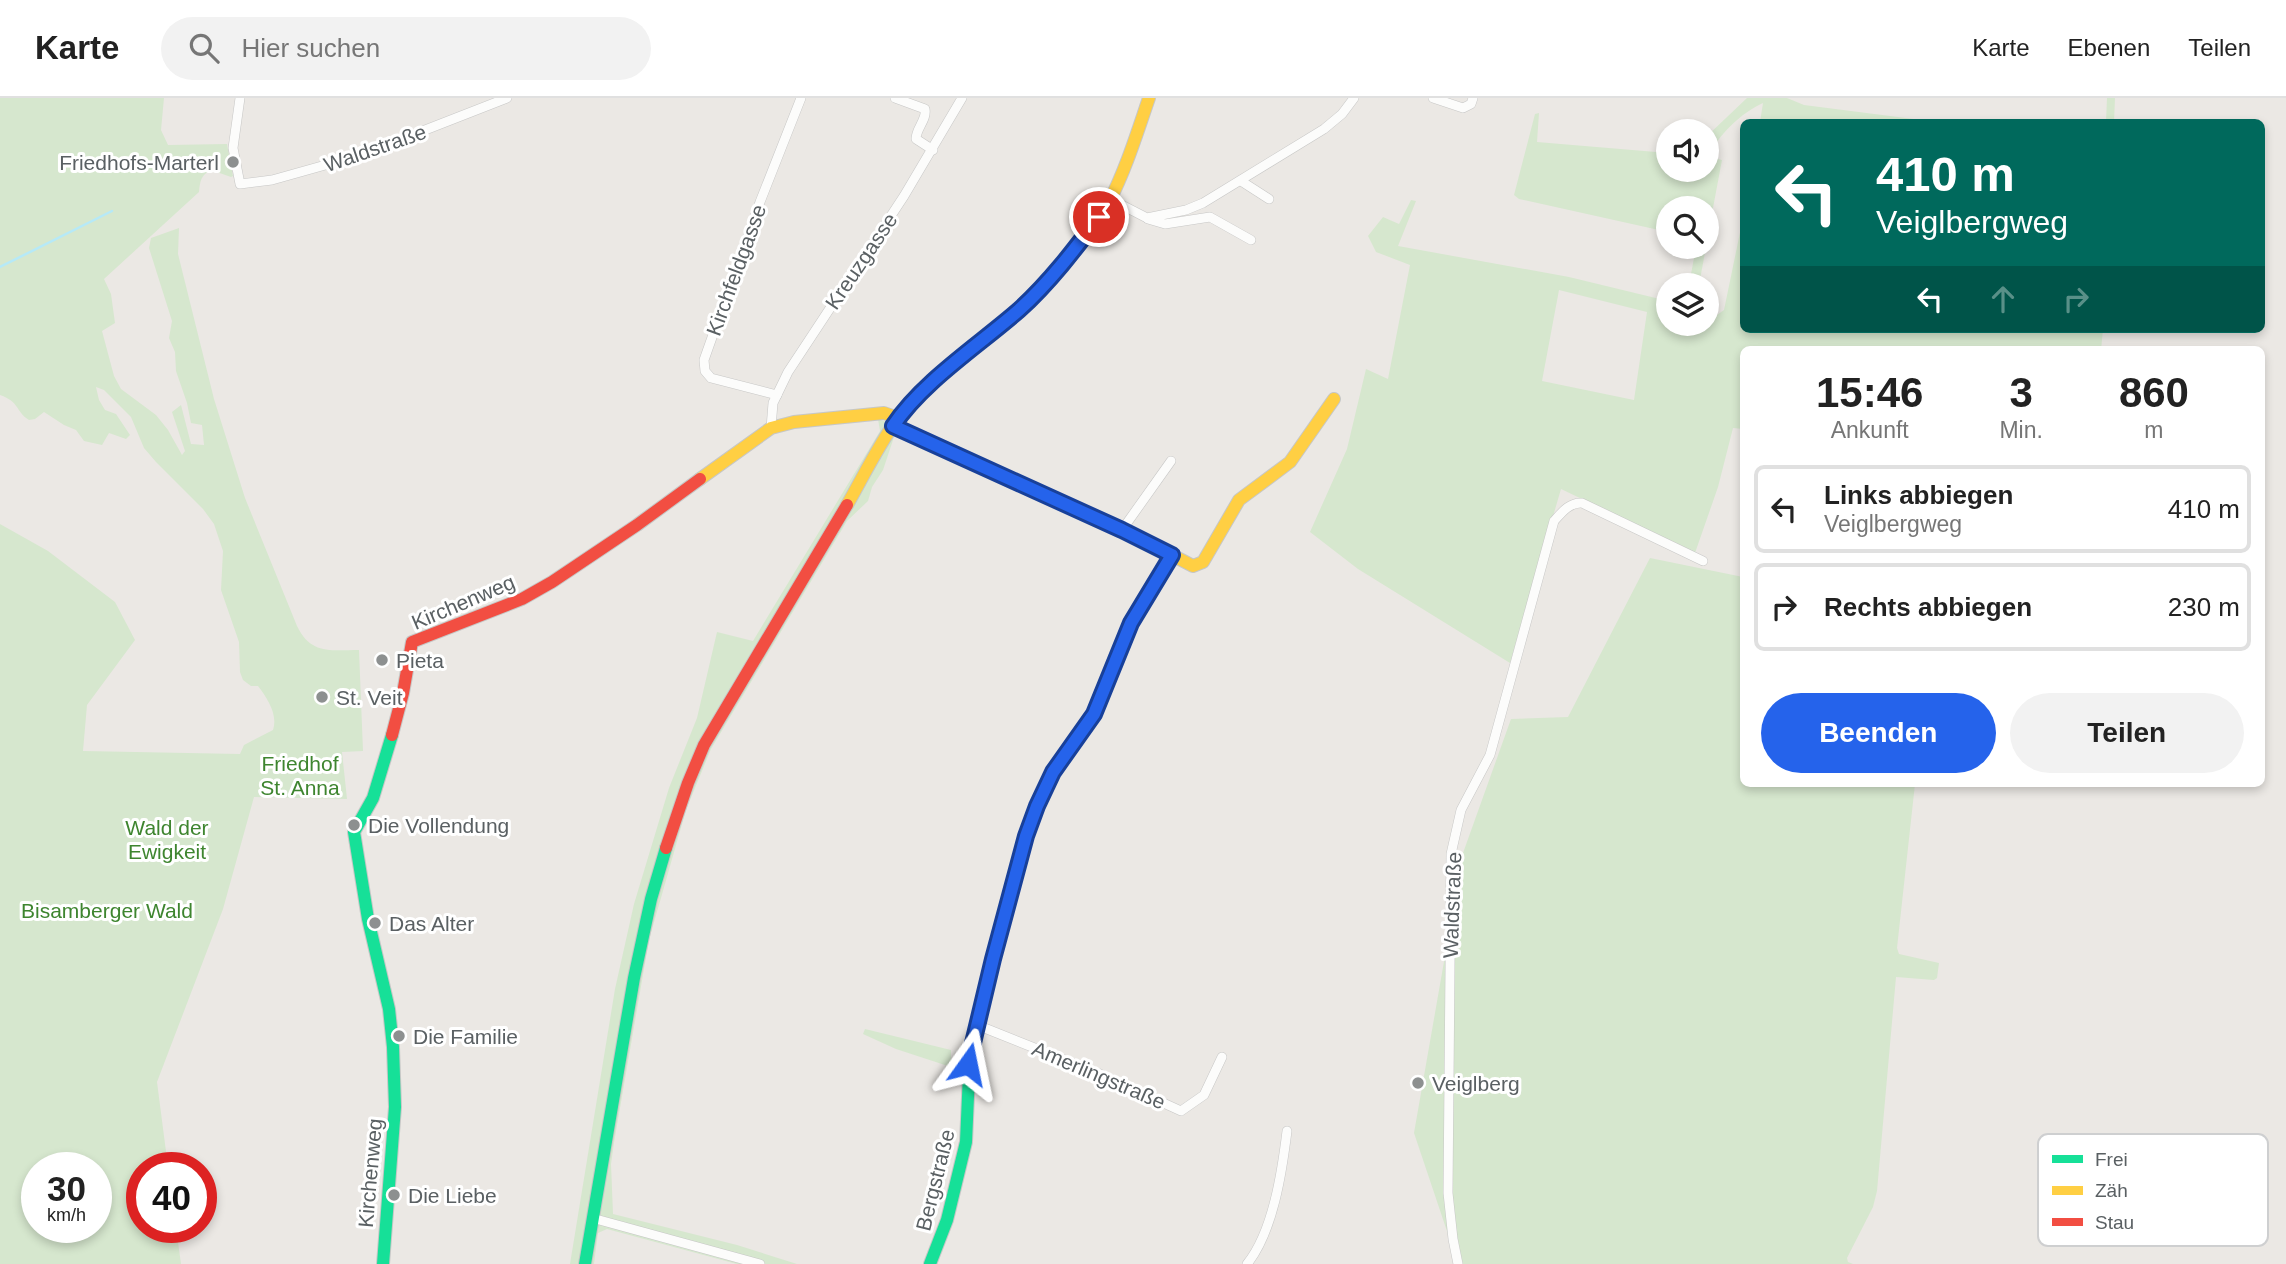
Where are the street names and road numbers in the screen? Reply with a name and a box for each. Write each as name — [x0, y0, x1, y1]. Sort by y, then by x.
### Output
street label: Waldstraße — [321, 120, 429, 176]
street label: Kirchfeldgasse — [702, 201, 770, 339]
street label: Kreuzgasse — [820, 209, 902, 313]
street label: Kirchenweg — [408, 570, 518, 634]
street label: Waldstraße — [1439, 851, 1465, 959]
street label: Amerlingstraße — [1029, 1037, 1169, 1113]
street label: Kirchenweg — [354, 1117, 386, 1229]
street label: Bergstraße — [911, 1127, 959, 1233]

